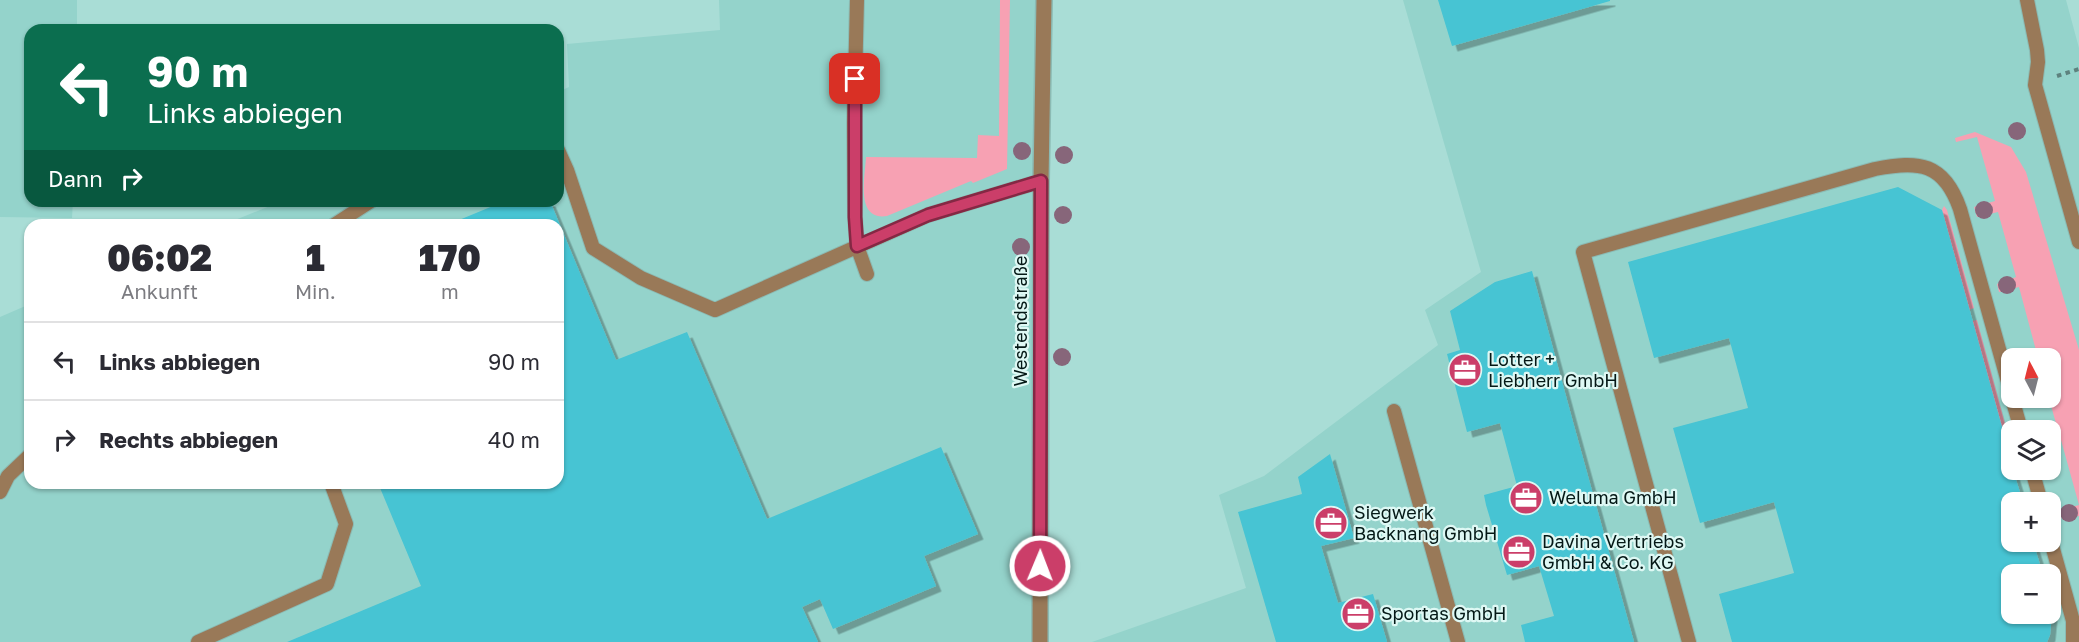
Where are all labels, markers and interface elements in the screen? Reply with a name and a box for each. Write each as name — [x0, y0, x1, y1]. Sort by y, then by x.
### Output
text: 90 m — [147, 46, 248, 96]
icon: left — [48, 48, 126, 126]
pin — [829, 53, 880, 104]
icon: arrive — [838, 62, 871, 95]
text: Links abbiegen — [147, 97, 343, 129]
icon: right — [115, 162, 148, 195]
text: Dann — [48, 165, 103, 192]
text: 06:02 — [107, 236, 212, 279]
text: 1 — [306, 236, 325, 279]
text: 170 — [419, 236, 481, 279]
street label: Westendstraße — [1009, 256, 1031, 386]
text: Ankunft — [121, 279, 198, 303]
text: Min. — [295, 279, 336, 303]
text: m — [441, 279, 459, 303]
icon: left — [48, 345, 81, 378]
text: Links abbiegen — [99, 348, 260, 375]
text: 90 m — [488, 348, 540, 375]
place label: Lotter + Liebherr GmbH — [1488, 348, 1618, 391]
north arrow — [2001, 348, 2061, 408]
map controls — [2001, 348, 2061, 624]
office icon: Lotter + Liebherr GmbH — [1447, 352, 1483, 388]
button: layers — [2001, 420, 2061, 480]
icon: right — [48, 423, 81, 456]
text: Rechts abbiegen — [99, 426, 278, 453]
text: 40 m — [488, 426, 540, 453]
office icon: Weluma GmbH — [1508, 480, 1544, 516]
place label: Weluma GmbH — [1549, 486, 1677, 508]
button: + — [2001, 492, 2061, 552]
place label: Siegwerk Backnang GmbH — [1354, 501, 1497, 544]
office icon: Siegwerk Backnang GmbH — [1313, 505, 1349, 541]
place label: Davina Vertriebs GmbH & Co. KG — [1542, 530, 1684, 573]
position arrow — [1008, 534, 1072, 598]
office icon: Davina Vertriebs GmbH & Co. KG — [1501, 534, 1537, 570]
button: − — [2001, 564, 2061, 624]
office icon: Sportas GmbH — [1340, 596, 1376, 632]
place label: Sportas GmbH — [1381, 602, 1507, 624]

